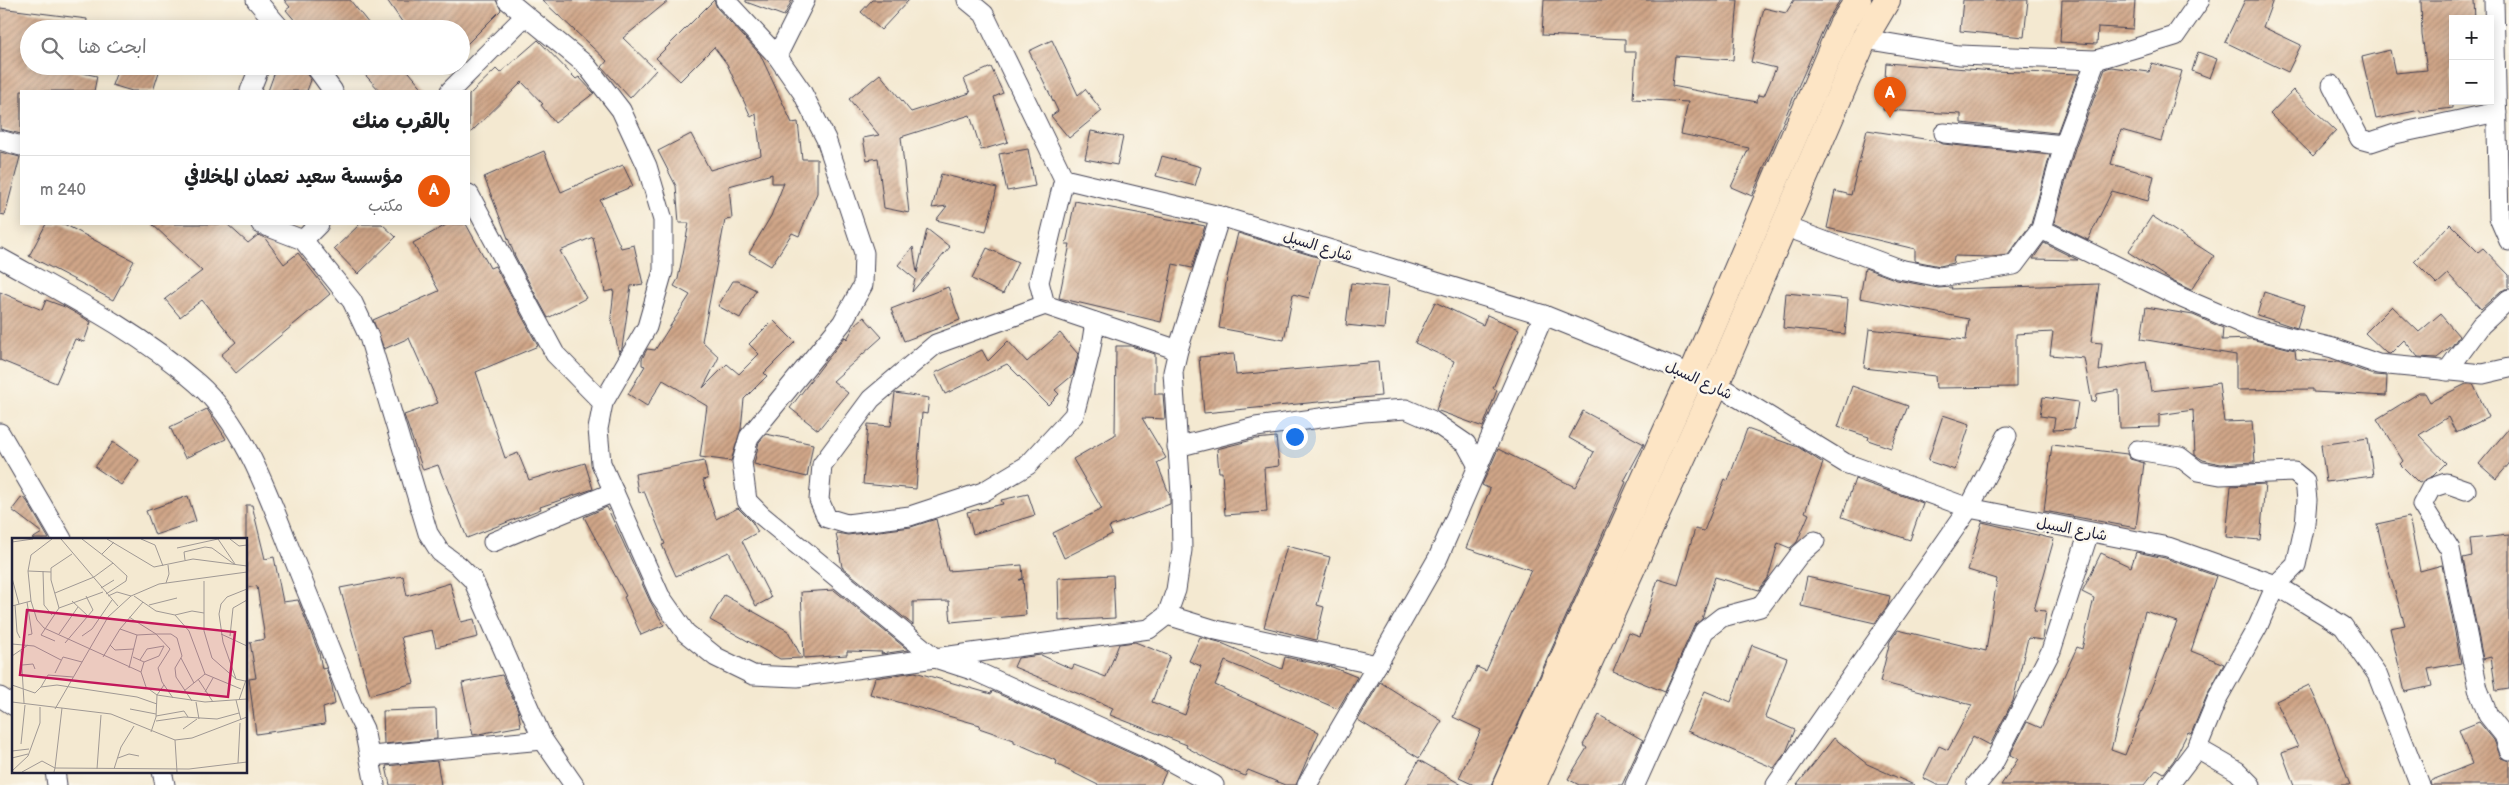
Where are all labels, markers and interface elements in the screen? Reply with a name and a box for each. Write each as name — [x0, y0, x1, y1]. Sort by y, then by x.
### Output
map controls — [2449, 15, 2494, 105]
button: + — [2449, 15, 2494, 60]
search box — [20, 20, 470, 75]
icon: search — [38, 34, 66, 62]
text: ابحث هنا — [78, 36, 147, 59]
button: − — [2449, 60, 2494, 105]
pin: A — [1874, 77, 1906, 118]
text: بالقرب منك — [352, 109, 450, 134]
text: مؤسسة سعيد نعمان المخلافي — [184, 166, 403, 189]
text: 240 m — [40, 181, 86, 200]
text: A — [429, 181, 439, 200]
text: مكتب — [368, 197, 403, 216]
street label: شارع السبل — [1281, 227, 1355, 266]
street label: شارع السبل — [1662, 357, 1735, 404]
your location — [1282, 424, 1308, 450]
street label: شارع السبل — [2035, 513, 2109, 546]
inset map — [12, 538, 248, 772]

